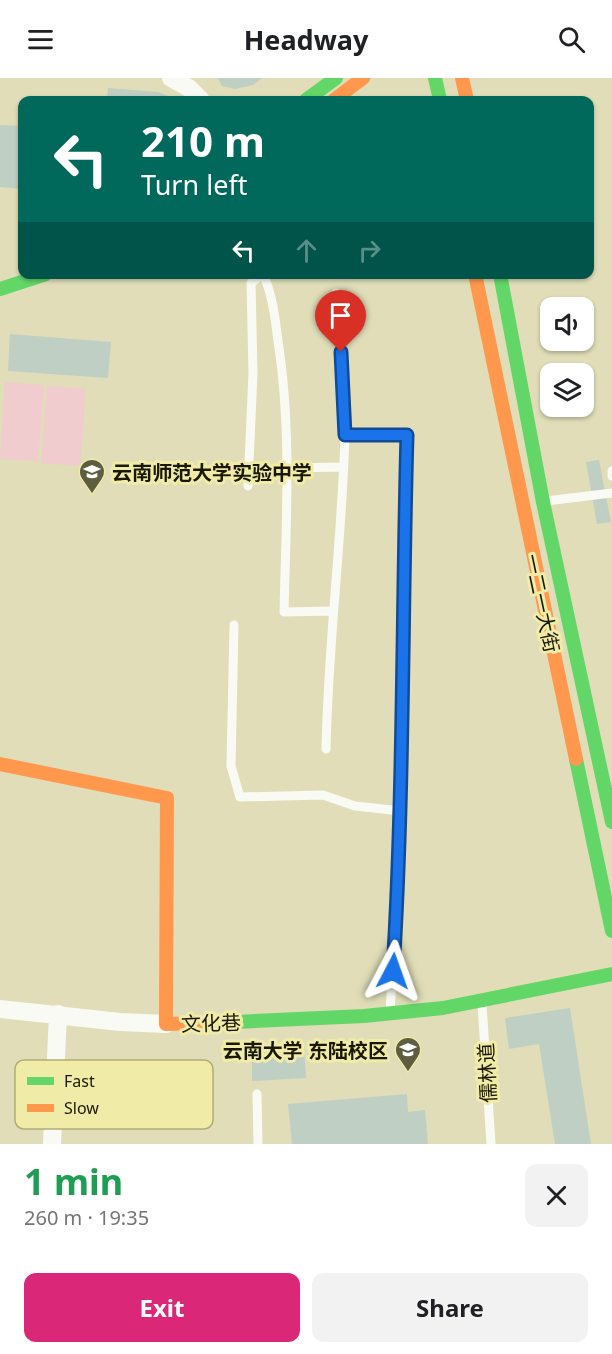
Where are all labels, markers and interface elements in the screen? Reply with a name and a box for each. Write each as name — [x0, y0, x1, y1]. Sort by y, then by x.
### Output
text: Headway — [244, 21, 368, 58]
icon: menu — [24, 23, 57, 56]
icon: search — [555, 23, 588, 56]
text: 210 m — [141, 112, 265, 169]
icon: left — [42, 120, 120, 198]
text: Turn left — [141, 166, 247, 203]
icon: left — [227, 234, 260, 267]
icon: ahead — [290, 234, 323, 267]
icon: right — [353, 234, 386, 267]
pin — [315, 290, 366, 352]
map controls — [540, 297, 594, 417]
button: sound — [540, 297, 594, 351]
icon: arrive — [324, 299, 357, 332]
button: layers — [540, 363, 594, 417]
school or university icon: 云南师范大学实验中学 — [77, 457, 107, 495]
place label: 云南师范大学实验中学 — [112, 459, 312, 486]
street label: 一二一大街 — [518, 551, 566, 655]
position arrow — [361, 939, 425, 1003]
street label: 文化巷 — [181, 1008, 241, 1038]
school or university icon: 云南大学 东陆校区 — [393, 1035, 423, 1073]
place label: 云南大学 东陆校区 — [223, 1037, 388, 1064]
street label: 儒林道 — [472, 1042, 502, 1104]
legend — [15, 1060, 213, 1129]
text: Fast — [64, 1070, 95, 1092]
text: Slow — [64, 1097, 99, 1119]
text: 1 min — [24, 1157, 123, 1206]
button: close — [525, 1164, 588, 1227]
text: 260 m · 19:35 — [24, 1204, 149, 1231]
button: Exit — [24, 1273, 300, 1342]
button: Share — [312, 1273, 588, 1342]

